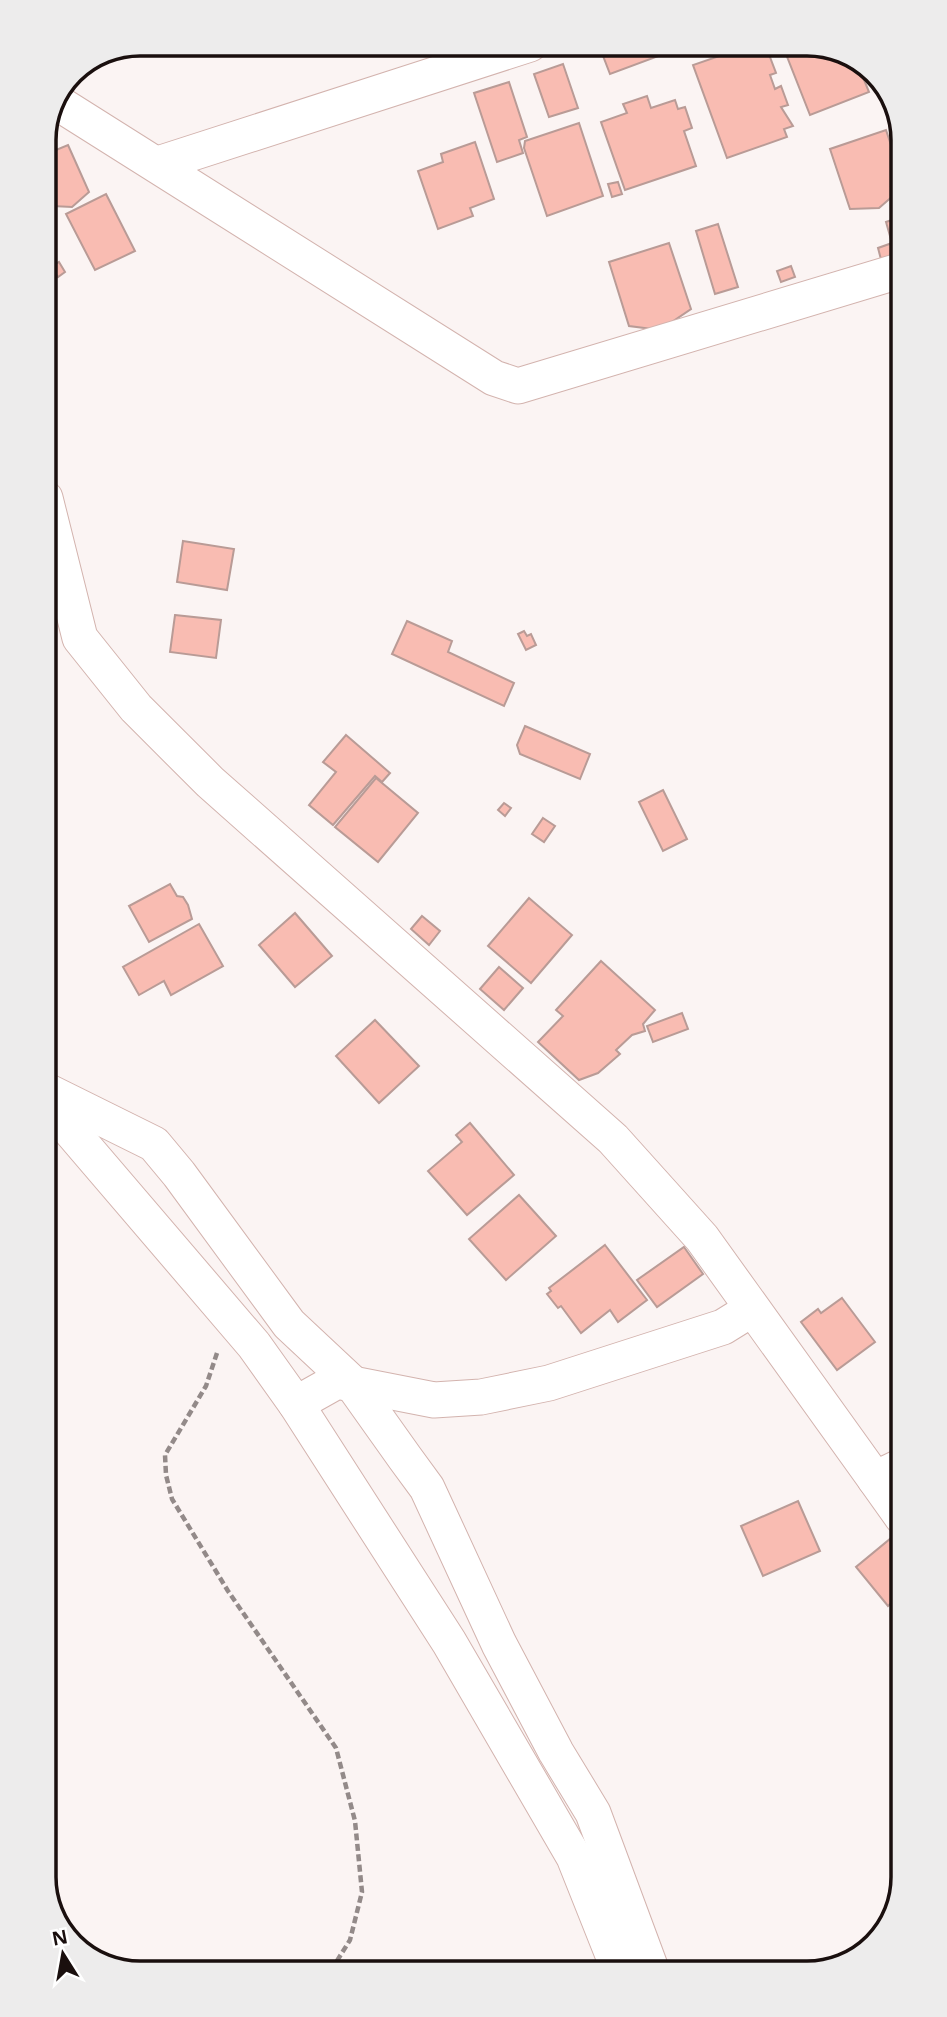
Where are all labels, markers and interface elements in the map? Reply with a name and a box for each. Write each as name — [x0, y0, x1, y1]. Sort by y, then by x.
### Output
north arrow — [28, 1919, 98, 1989]
text: N — [50, 1923, 70, 1952]

